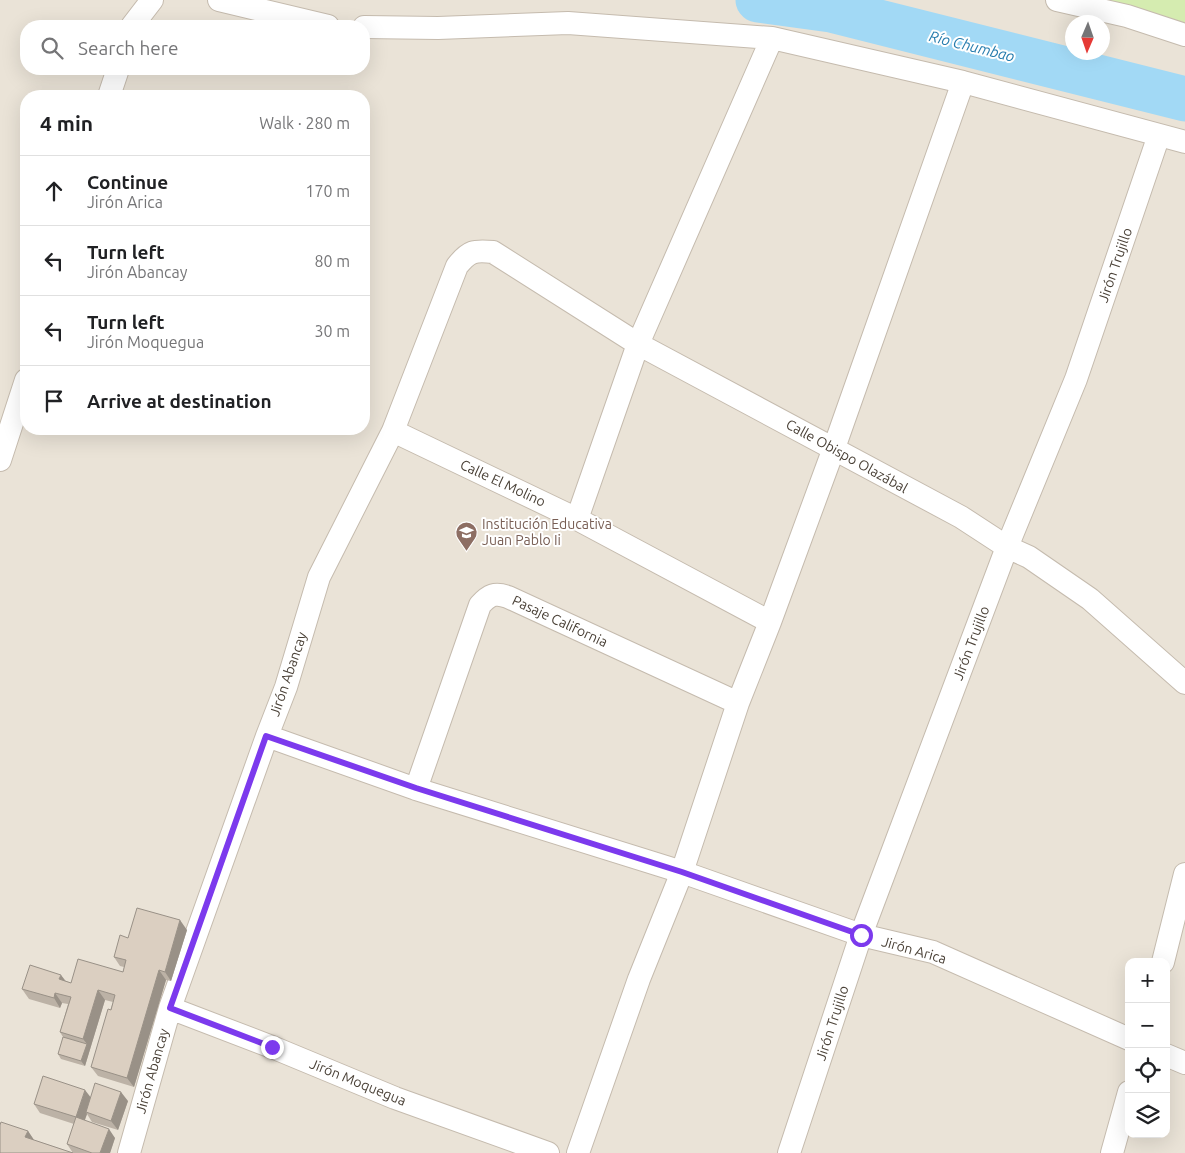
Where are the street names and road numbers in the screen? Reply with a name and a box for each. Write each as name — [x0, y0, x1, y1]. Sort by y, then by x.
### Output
street label: Jirón Trujillo — [1095, 226, 1135, 304]
street label: Calle Obispo Olazábal — [783, 416, 911, 496]
street label: Calle El Molino — [458, 456, 548, 510]
street label: Pasaje California — [510, 592, 610, 650]
street label: Jirón Trujillo — [950, 604, 992, 682]
street label: Jirón Abancay — [266, 630, 310, 718]
street label: Jirón Arica — [880, 933, 948, 967]
street label: Jirón Trujillo — [812, 983, 852, 1063]
street label: Jirón Abancay — [132, 1026, 172, 1115]
street label: Jirón Moquegua — [307, 1055, 409, 1109]

